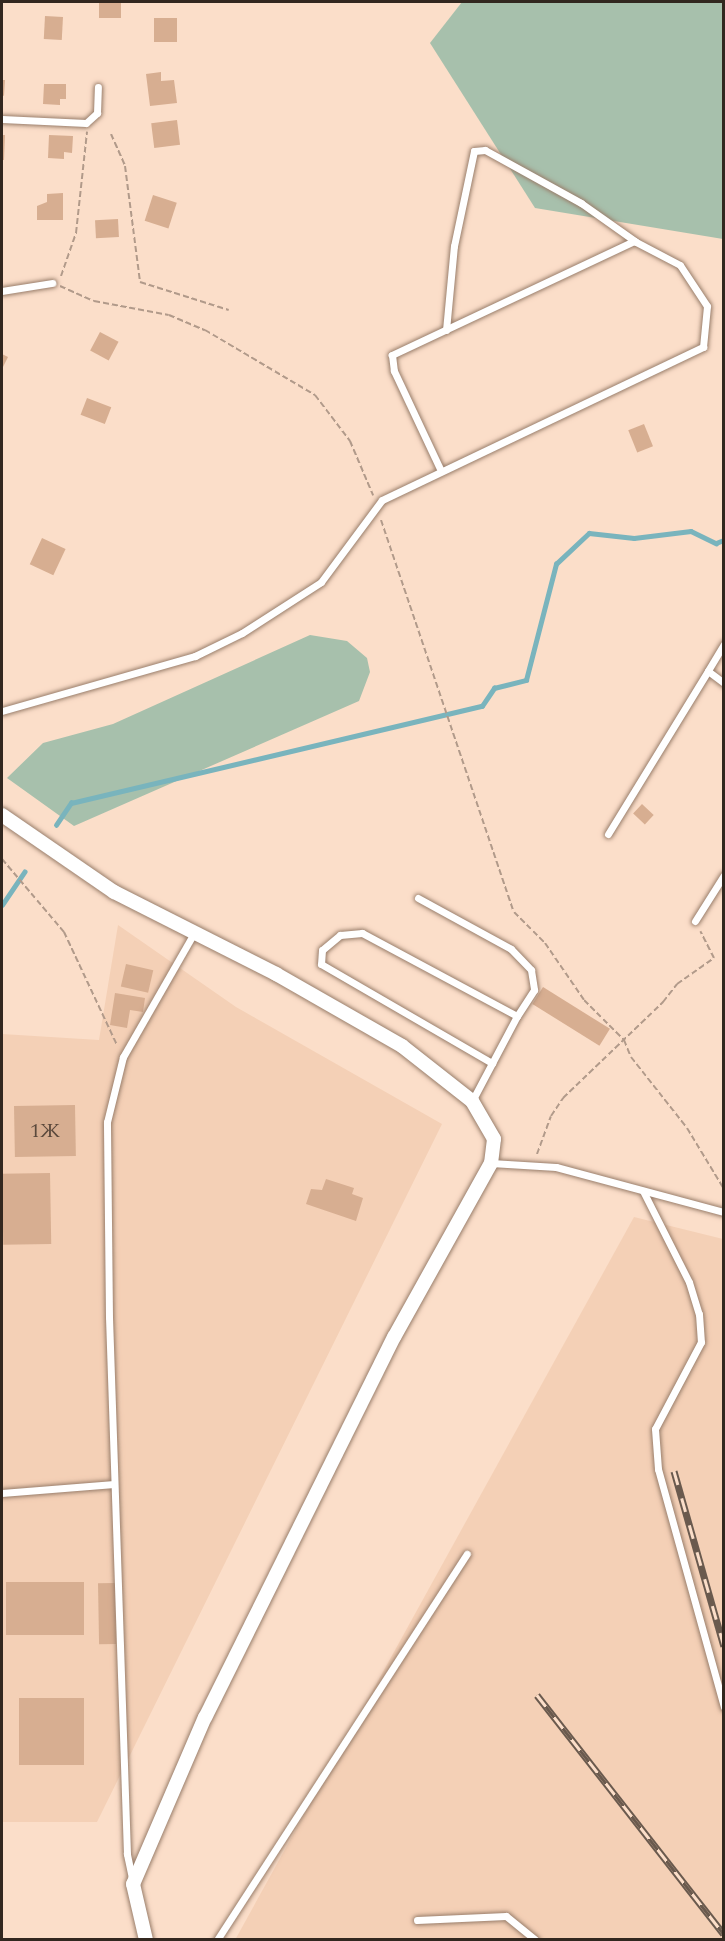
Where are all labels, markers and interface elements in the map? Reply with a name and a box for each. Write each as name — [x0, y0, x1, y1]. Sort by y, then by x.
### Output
house number: 1Ж — [30, 1119, 60, 1143]

